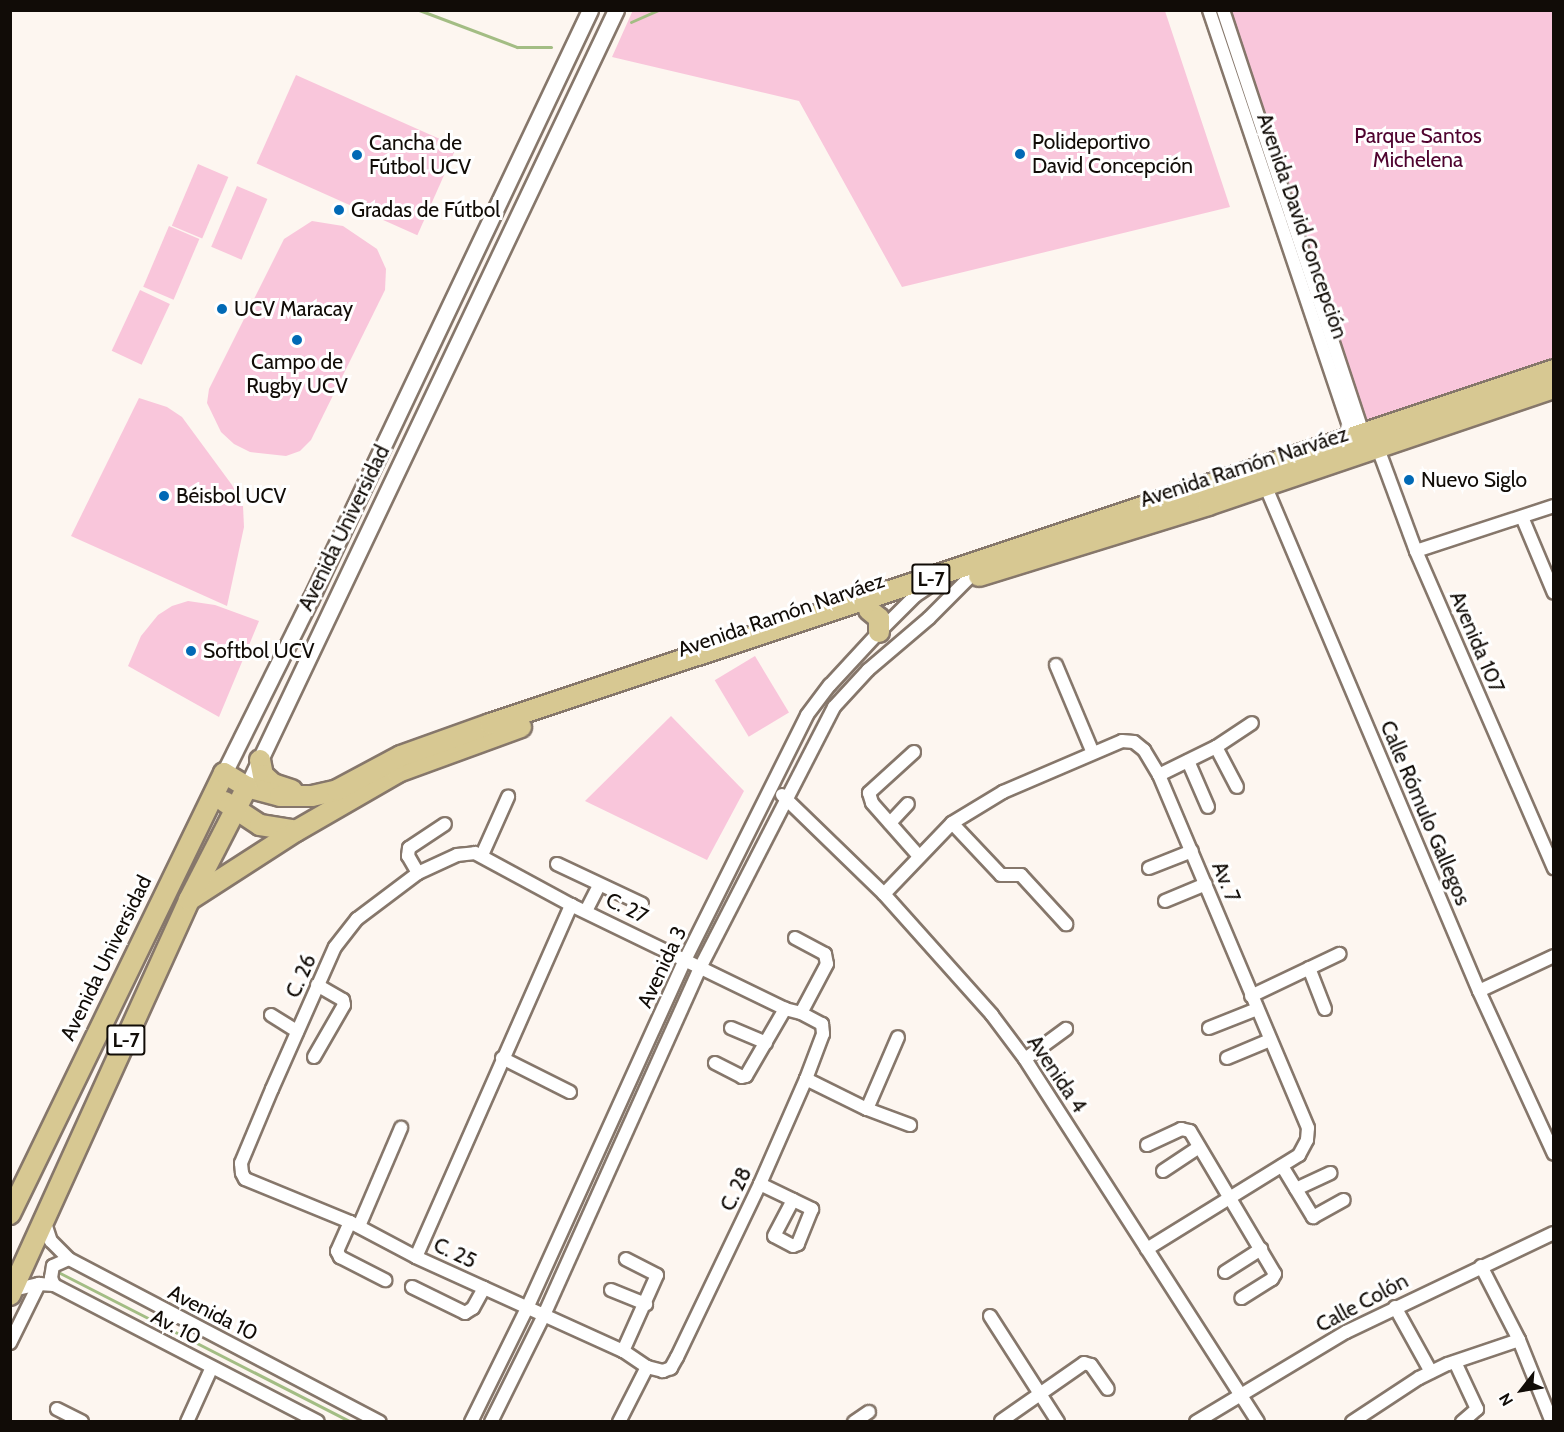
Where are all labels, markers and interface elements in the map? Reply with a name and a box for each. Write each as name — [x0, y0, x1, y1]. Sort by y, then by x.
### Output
street label: Avenida David Concepción — [1252, 110, 1352, 342]
park label: Parque Santos Michelena — [1354, 123, 1482, 173]
place label: Polideportivo David Concepción — [1032, 129, 1193, 179]
place label: Cancha de Fútbol UCV — [369, 130, 471, 180]
marker: Polideportivo David Concepción — [1013, 147, 1027, 161]
marker: Cancha de Fútbol UCV — [350, 148, 364, 162]
place label: Gradas de Fútbol — [351, 197, 500, 223]
marker: Gradas de Fútbol — [332, 203, 346, 217]
place label: UCV Maracay — [234, 296, 353, 322]
marker: UCV Maracay — [215, 302, 229, 316]
marker: Campo de Rugby UCV — [290, 333, 304, 347]
place label: Campo de Rugby UCV — [246, 349, 348, 399]
street label: Avenida Ramón Narváez — [1137, 421, 1351, 513]
street label: Avenida Universidad — [293, 441, 395, 615]
place label: Nuevo Siglo — [1421, 467, 1527, 493]
marker: Nuevo Siglo — [1402, 473, 1416, 487]
place label: Béisbol UCV — [176, 483, 286, 509]
marker: Béisbol UCV — [157, 489, 171, 503]
road number: L-7 — [910, 562, 952, 596]
street label: Avenida Ramón Narváez — [674, 568, 888, 662]
street label: Avenida 107 — [1444, 588, 1510, 696]
place label: Softbol UCV — [203, 638, 315, 664]
marker: Softbol UCV — [184, 644, 198, 658]
street label: Calle Rómulo Gallegos — [1375, 717, 1475, 909]
street label: Av. 7 — [1207, 858, 1245, 906]
street label: Avenida Universidad — [55, 871, 157, 1045]
street label: C. 27 — [602, 887, 652, 929]
street label: Avenida 3 — [632, 922, 692, 1012]
street label: C. 26 — [280, 950, 322, 1002]
road number: L-7 — [105, 1023, 147, 1057]
street label: Avenida 4 — [1022, 1031, 1092, 1117]
street label: C. 28 — [715, 1163, 757, 1215]
street label: C. 25 — [430, 1232, 480, 1274]
street label: Calle Colón — [1312, 1268, 1412, 1338]
street label: Avenida 10 — [164, 1280, 262, 1346]
street label: Av. 10 — [147, 1304, 205, 1350]
north arrow — [1492, 1360, 1552, 1420]
text: N — [1495, 1390, 1517, 1409]

